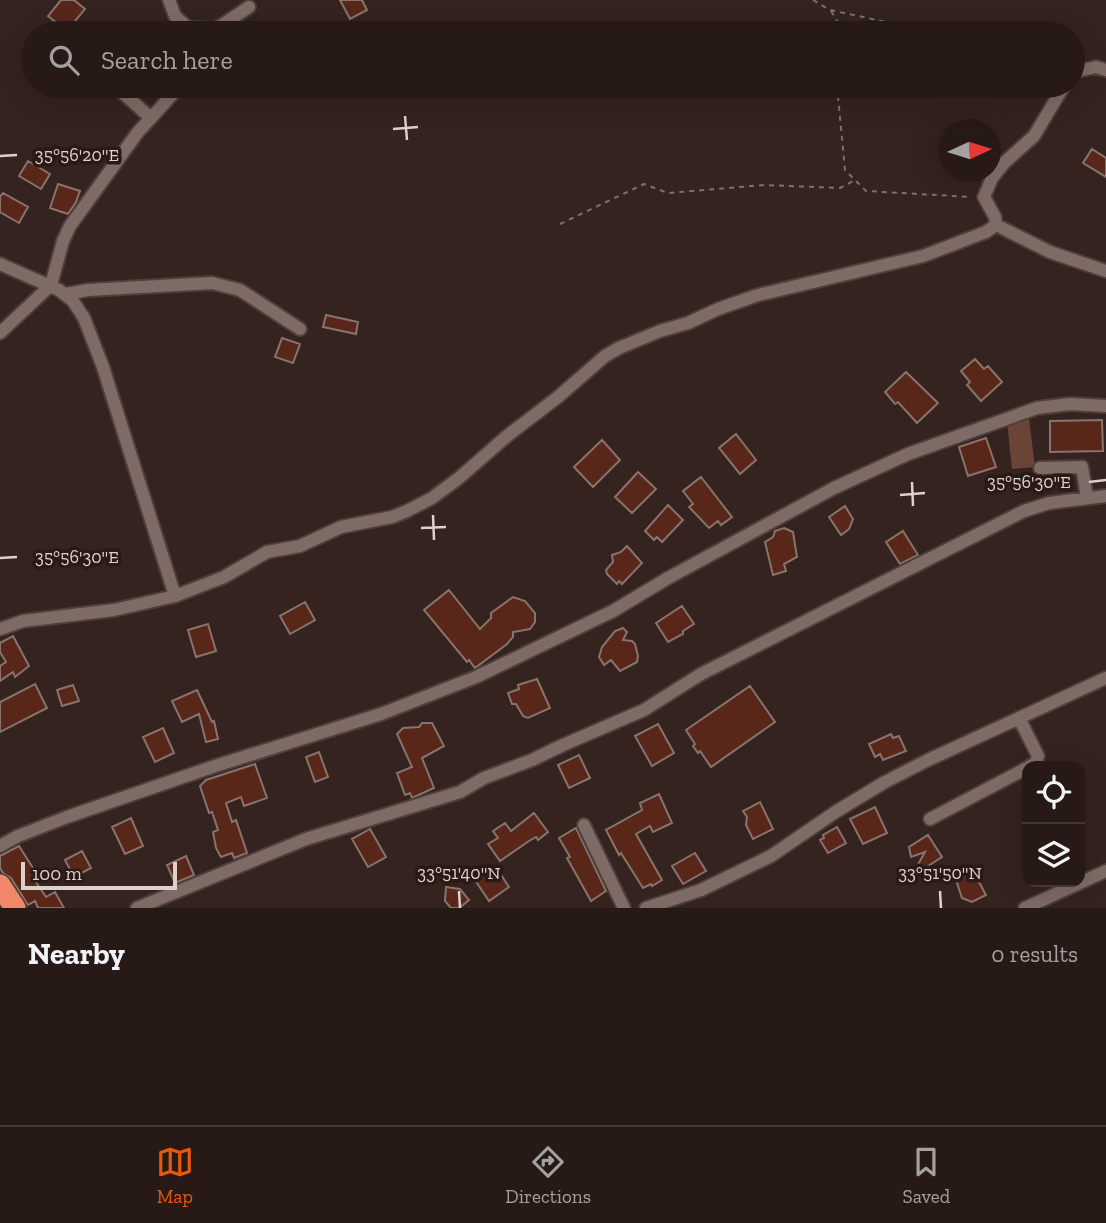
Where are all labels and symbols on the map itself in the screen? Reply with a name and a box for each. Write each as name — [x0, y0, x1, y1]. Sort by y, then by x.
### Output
north arrow — [938, 119, 1001, 182]
text: 35°56'20"E — [35, 144, 119, 166]
text: 35°56'30"E — [987, 471, 1071, 493]
text: 35°56'30"E — [35, 546, 119, 568]
scale bar — [21, 859, 177, 891]
text: 33°51'40"N — [417, 862, 501, 884]
text: 33°51'50"N — [898, 862, 982, 884]

